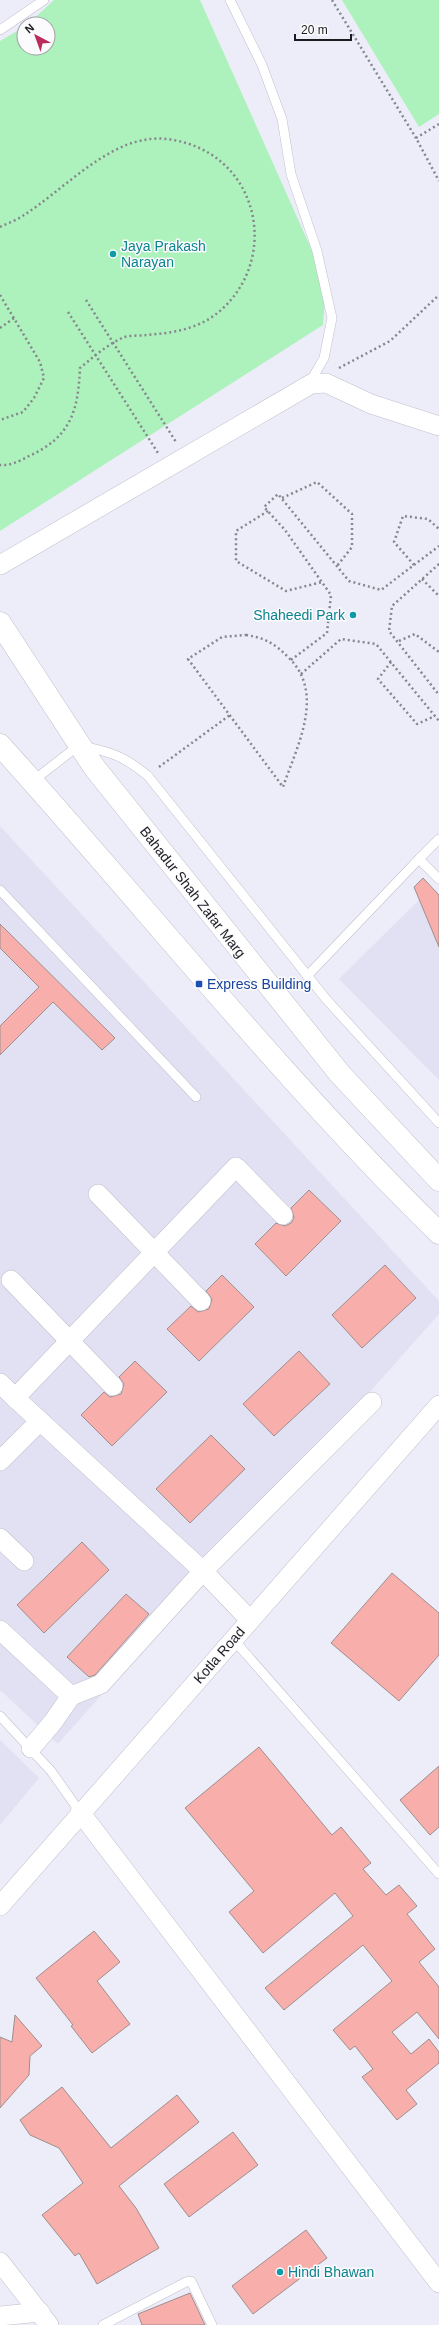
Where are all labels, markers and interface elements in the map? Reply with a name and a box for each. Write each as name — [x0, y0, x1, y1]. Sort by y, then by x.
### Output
north arrow — [16, 16, 56, 56]
scale bar — [295, 16, 351, 42]
text: N — [23, 21, 36, 36]
text: 20 m — [301, 23, 328, 37]
place label: Jaya Prakash Narayan — [121, 238, 206, 270]
marker: Jaya Prakash Narayan — [108, 249, 118, 259]
place label: Shaheedi Park — [253, 607, 346, 623]
marker: Shaheedi Park — [348, 610, 358, 620]
street label: Bahadur Shah Zafar Marg — [137, 823, 249, 961]
place label: Express Building — [207, 976, 311, 992]
marker: Express Building — [194, 979, 204, 989]
street label: Kotla Road — [190, 1624, 248, 1686]
place label: Hindi Bhawan — [288, 2264, 374, 2280]
marker: Hindi Bhawan — [275, 2267, 285, 2277]

